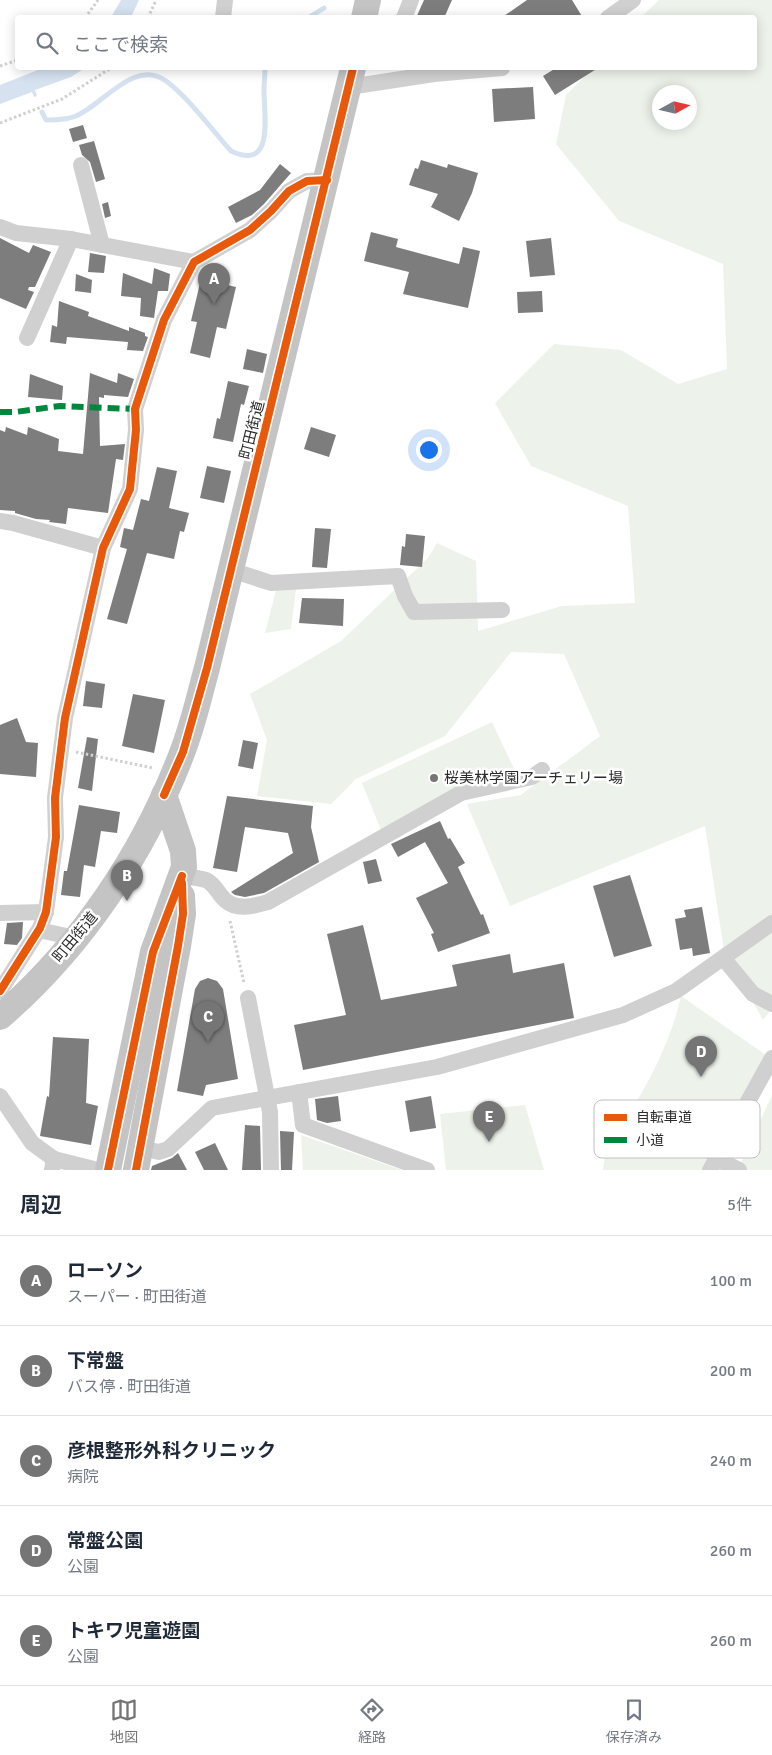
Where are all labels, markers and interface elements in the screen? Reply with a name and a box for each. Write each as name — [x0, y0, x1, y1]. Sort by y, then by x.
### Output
search box — [15, 15, 757, 70]
icon: search — [33, 29, 61, 57]
text: ここで検索 — [73, 33, 168, 57]
north arrow — [652, 85, 697, 130]
pin: A — [198, 263, 230, 304]
street label: 町田街道 — [236, 399, 268, 461]
your location — [416, 437, 442, 463]
place label: 桜美林学園アーチェリー場 — [444, 769, 623, 787]
marker: 桜美林学園アーチェリー場 — [428, 772, 440, 784]
pin: B — [111, 860, 143, 901]
street label: 町田街道 — [49, 908, 101, 966]
pin: C — [192, 1001, 224, 1042]
pin: D — [685, 1036, 717, 1077]
legend — [594, 1100, 760, 1158]
pin: E — [473, 1101, 505, 1142]
text: 自転車道 — [636, 1109, 692, 1126]
text: 小道 — [636, 1132, 664, 1149]
text: 周辺 — [20, 1192, 62, 1218]
text: 5件 — [727, 1195, 752, 1215]
text: ローソン — [67, 1259, 143, 1283]
text: A — [31, 1271, 41, 1291]
text: 100 m — [710, 1271, 752, 1291]
text: スーパー · 町田街道 — [67, 1287, 207, 1307]
text: 下常盤 — [67, 1349, 124, 1373]
text: B — [31, 1361, 41, 1381]
text: 200 m — [710, 1361, 752, 1381]
text: バス停 · 町田街道 — [67, 1377, 191, 1397]
text: 彦根整形外科クリニック — [67, 1439, 276, 1463]
text: C — [31, 1451, 41, 1471]
text: 240 m — [710, 1451, 752, 1471]
text: 病院 — [67, 1467, 99, 1487]
text: 常盤公園 — [67, 1529, 143, 1553]
text: D — [31, 1541, 41, 1561]
text: 260 m — [710, 1541, 752, 1561]
text: 公園 — [67, 1557, 99, 1577]
text: トキワ児童遊園 — [67, 1619, 200, 1643]
text: E — [31, 1631, 41, 1651]
text: 260 m — [710, 1631, 752, 1651]
text: 公園 — [67, 1647, 99, 1667]
tab: 地図 — [110, 1696, 138, 1746]
tab: 経路 — [358, 1696, 386, 1746]
tab: 保存済み — [606, 1696, 662, 1746]

